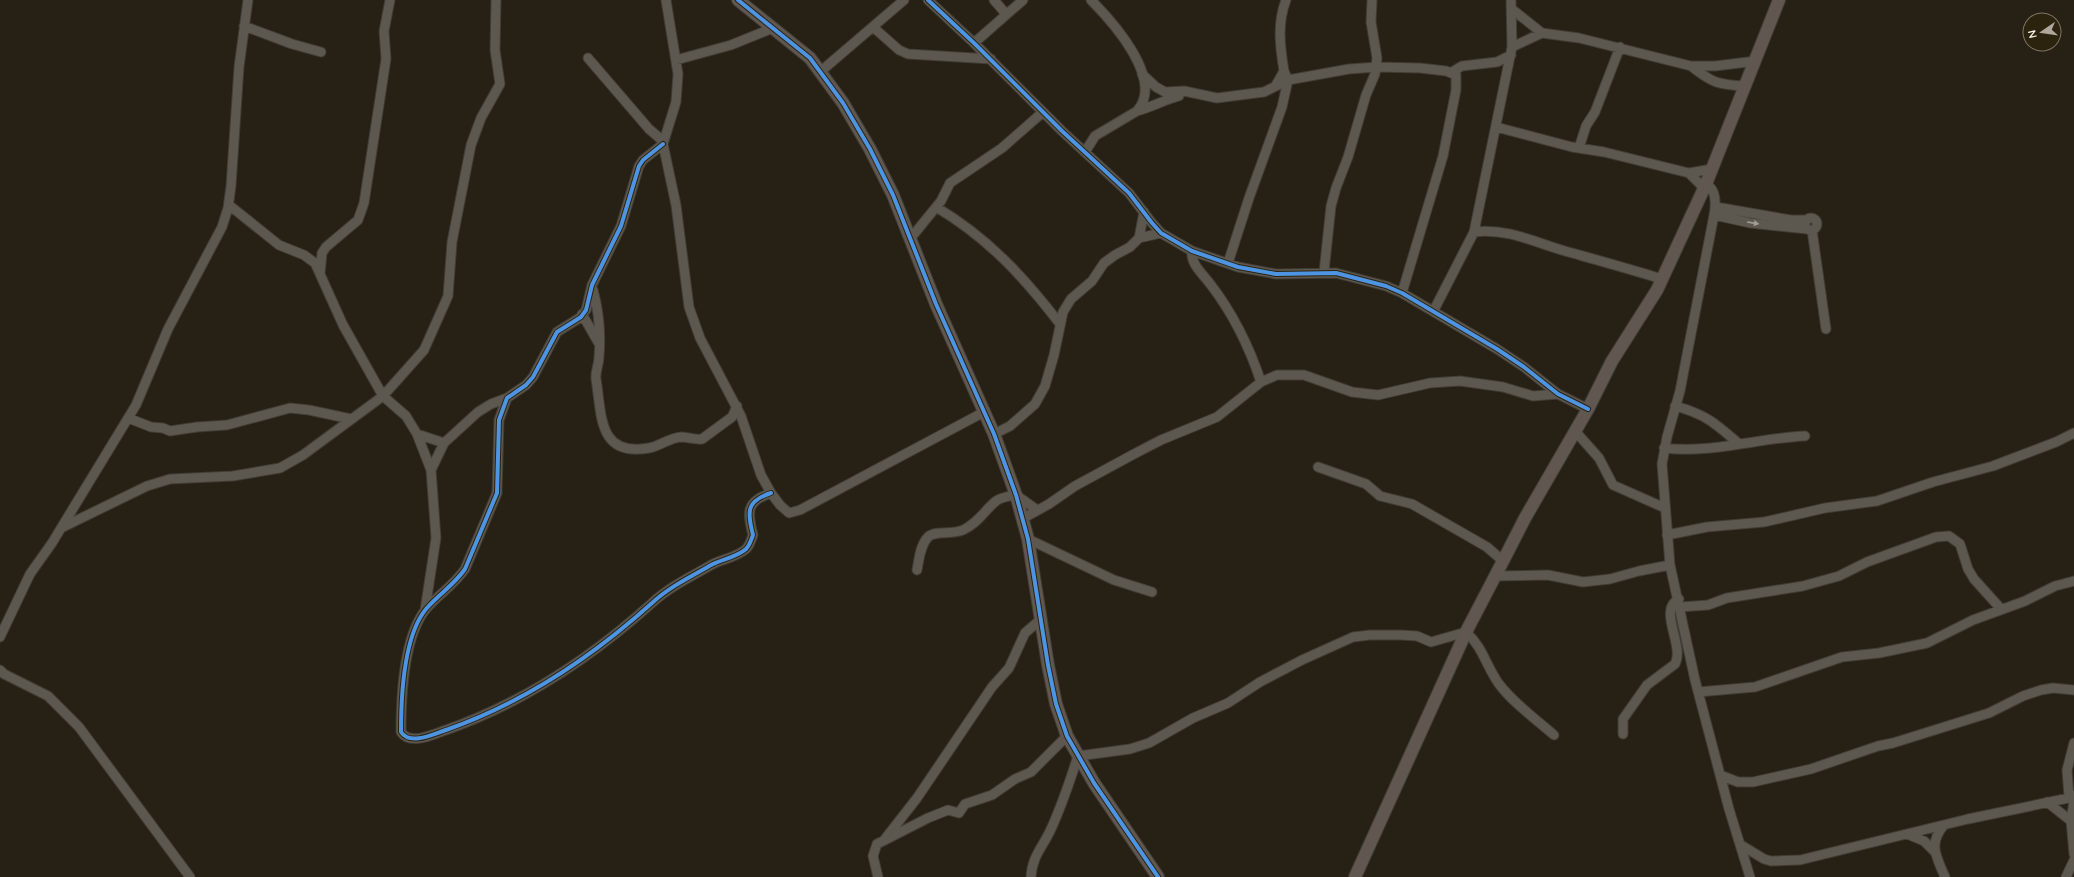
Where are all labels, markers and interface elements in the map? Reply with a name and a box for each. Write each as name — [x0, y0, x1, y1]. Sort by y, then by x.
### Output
north arrow — [2022, 12, 2062, 52]
text: N — [2025, 29, 2040, 40]
one-way arrow — [1747, 220, 1759, 226]

